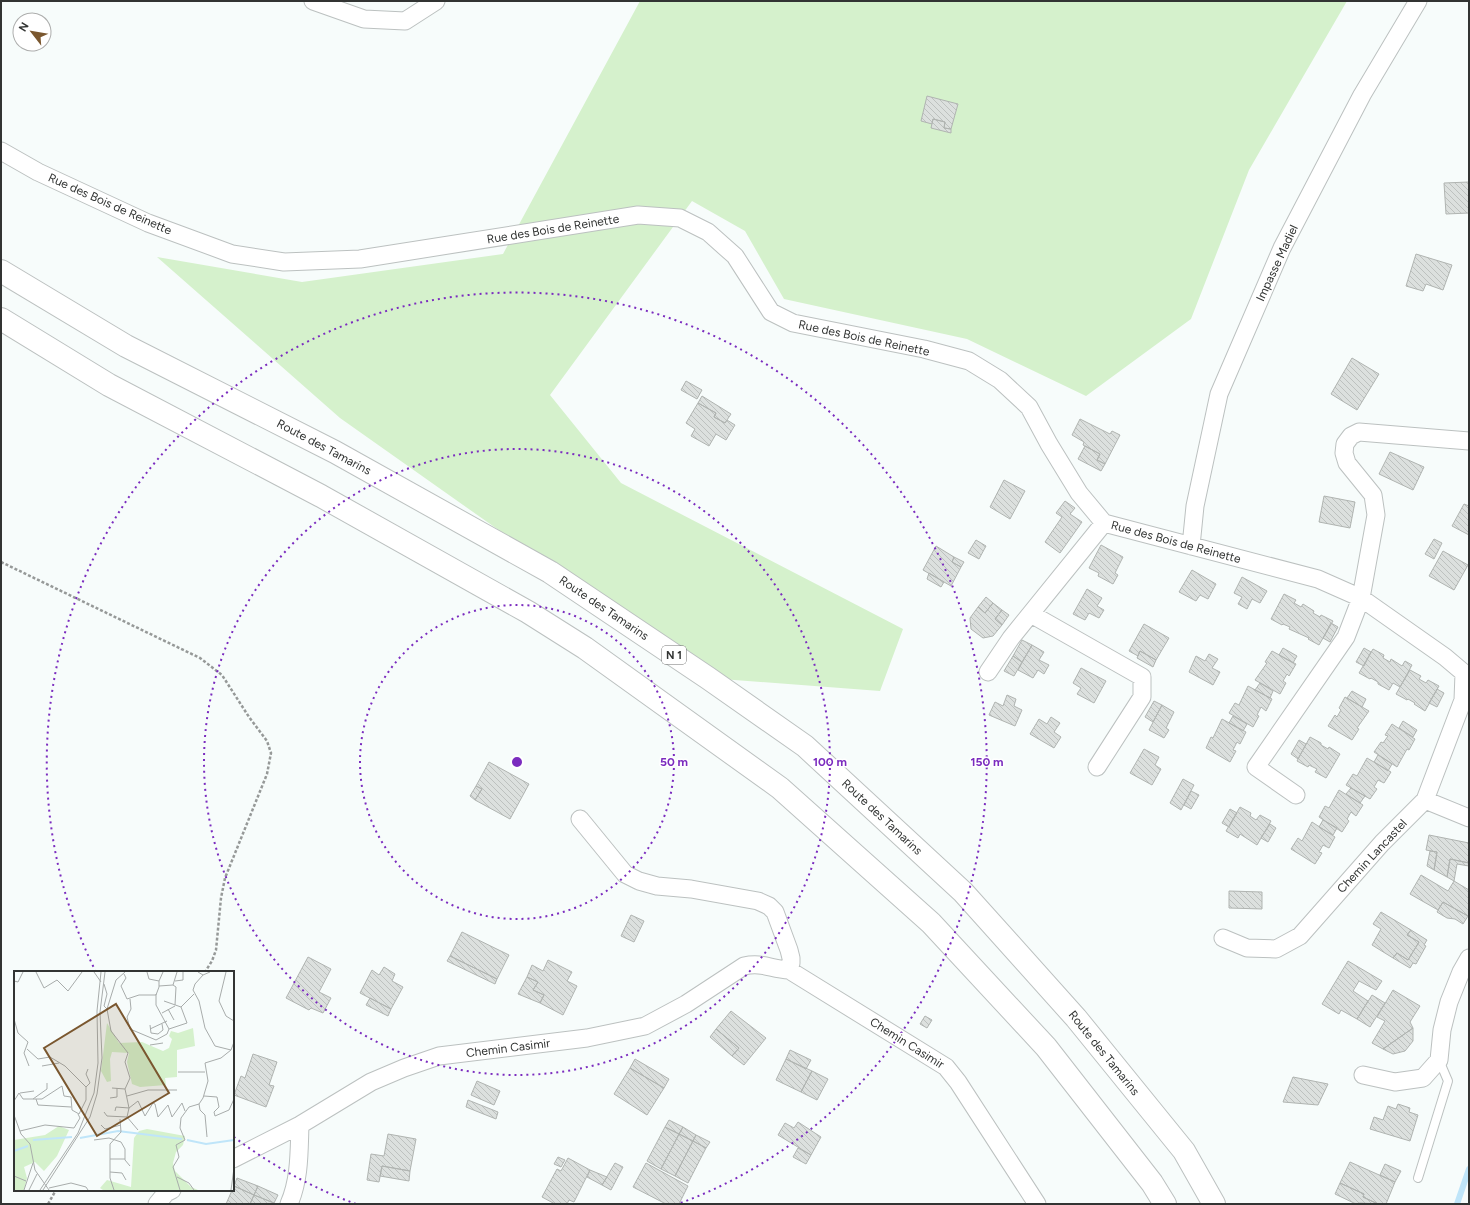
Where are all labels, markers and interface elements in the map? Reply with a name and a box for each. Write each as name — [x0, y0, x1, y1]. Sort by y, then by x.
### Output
north arrow — [12, 12, 52, 52]
text: N — [16, 20, 32, 34]
street label: Rue des Bois de Reinette — [46, 170, 174, 238]
street label: Rue des Bois de Reinette — [486, 212, 621, 246]
street label: Impasse Madiel — [1253, 223, 1301, 303]
street label: Rue des Bois de Reinette — [797, 317, 931, 359]
street label: Route des Tamarins — [274, 416, 374, 478]
street label: Rue des Bois de Reinette — [1110, 518, 1243, 566]
street label: Route des Tamarins — [557, 573, 652, 643]
road number: N 1 — [662, 646, 686, 664]
centre of rings — [510, 755, 524, 769]
text: 50 m — [660, 755, 688, 769]
text: 100 m — [813, 755, 847, 769]
text: 150 m — [970, 755, 1004, 769]
street label: Route des Tamarins — [839, 776, 925, 858]
street label: Chemin Lancastel — [1334, 816, 1410, 896]
inset map — [14, 971, 234, 1191]
street label: Route des Tamarins — [1066, 1008, 1143, 1098]
street label: Chemin Casimir — [867, 1015, 947, 1071]
street label: Chemin Casimir — [465, 1036, 551, 1060]

